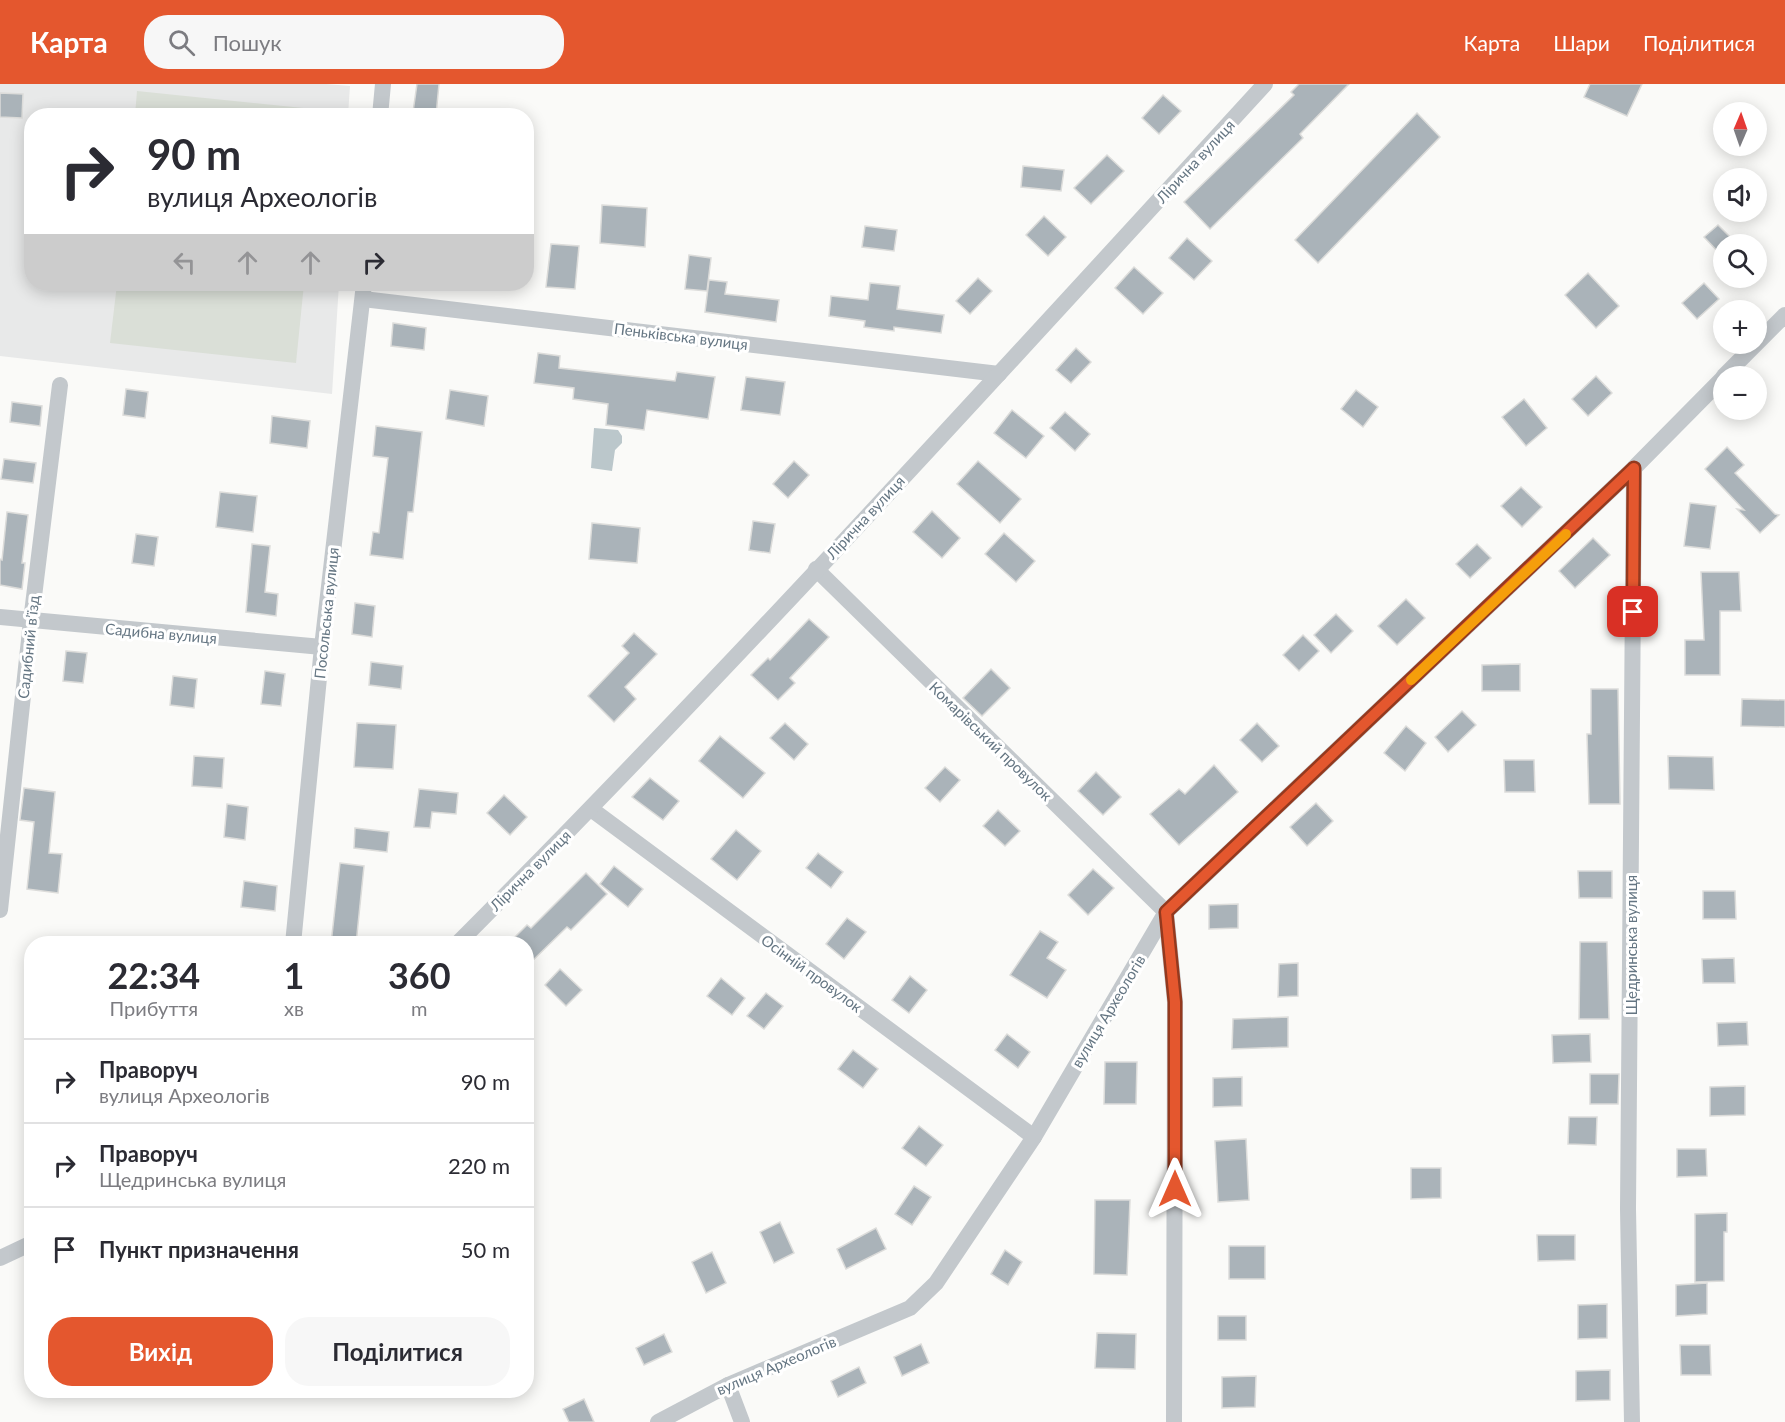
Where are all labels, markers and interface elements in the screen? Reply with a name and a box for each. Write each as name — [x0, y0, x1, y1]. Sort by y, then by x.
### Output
search box — [144, 15, 564, 69]
text: Карта — [30, 25, 108, 59]
icon: search — [165, 26, 198, 59]
text: Пошук — [213, 29, 282, 56]
text: Карта — [1464, 30, 1520, 55]
text: Шари — [1553, 30, 1610, 55]
text: Поділитися — [1643, 30, 1755, 55]
north arrow — [1713, 102, 1767, 156]
map controls — [1713, 102, 1767, 420]
street label: Лірична вулиця — [1151, 116, 1238, 207]
text: 90 m — [147, 129, 241, 179]
icon: right — [48, 132, 126, 210]
button: sound — [1713, 168, 1767, 222]
text: вулиця Археологів — [147, 180, 378, 213]
button: search — [1713, 234, 1767, 288]
icon: left — [168, 246, 201, 279]
icon: ahead — [231, 246, 264, 279]
icon: ahead — [294, 246, 327, 279]
icon: right — [357, 246, 390, 279]
button: + — [1713, 300, 1767, 354]
street label: Пеньківська вулиця — [613, 319, 749, 353]
button: − — [1713, 366, 1767, 420]
street label: Лірична вулиця — [821, 472, 908, 563]
street label: Посольська вулиця — [310, 546, 342, 680]
pin — [1607, 586, 1658, 637]
street label: Садибний в’їзд — [14, 594, 42, 700]
icon: arrive — [1616, 595, 1649, 628]
street label: Садибна вулиця — [104, 619, 218, 647]
street label: Комарівський провулок — [926, 678, 1056, 804]
street label: Лірична вулиця — [485, 826, 574, 915]
street label: Щедринська вулиця — [1622, 875, 1640, 1015]
street label: Осінній провулок — [758, 930, 866, 1016]
street label: вулиця Археологів — [1067, 951, 1149, 1071]
text: 22:34 — [107, 953, 200, 997]
text: 1 — [284, 953, 305, 997]
text: 360 — [388, 953, 451, 997]
text: Прибуття — [110, 996, 198, 1020]
text: хв — [284, 996, 304, 1020]
text: m — [411, 996, 427, 1020]
text: Праворуч — [99, 1056, 198, 1083]
icon: right — [48, 1065, 81, 1098]
text: 90 m — [461, 1068, 510, 1095]
text: вулиця Археологів — [99, 1083, 270, 1107]
text: Праворуч — [99, 1140, 198, 1167]
icon: right — [48, 1149, 81, 1182]
text: 220 m — [448, 1152, 510, 1179]
position arrow — [1143, 1157, 1207, 1221]
text: Щедринська вулиця — [99, 1167, 286, 1191]
icon: arrive — [48, 1233, 81, 1266]
text: Пункт призначення — [99, 1236, 299, 1263]
text: 50 m — [461, 1236, 510, 1263]
button: Вихід — [48, 1317, 273, 1386]
button: Поділитися — [285, 1317, 510, 1386]
street label: вулиця Археологів — [714, 1332, 838, 1398]

